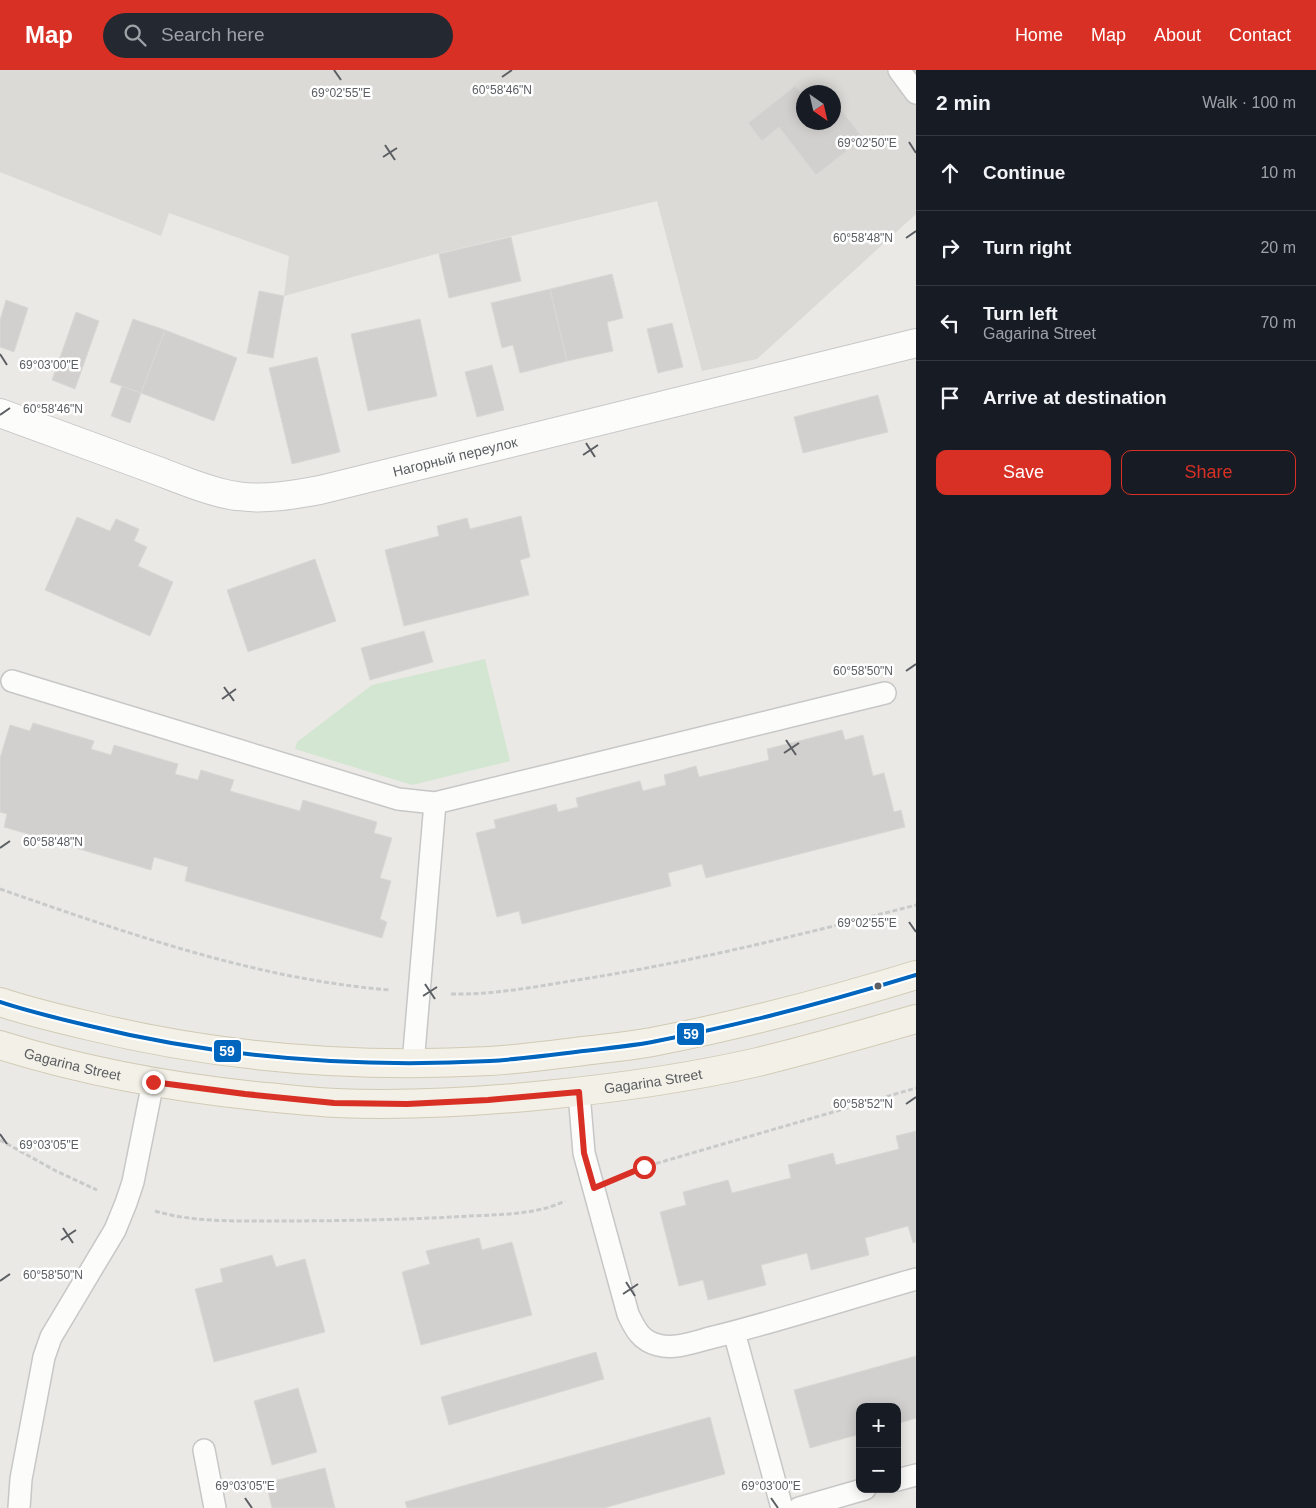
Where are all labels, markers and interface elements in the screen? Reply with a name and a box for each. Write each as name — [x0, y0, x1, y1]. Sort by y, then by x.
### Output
search box — [103, 13, 453, 58]
text: Map — [25, 21, 73, 48]
icon: search — [121, 21, 149, 49]
text: Search here — [161, 24, 265, 45]
text: Home — [1015, 25, 1063, 45]
text: Map — [1091, 25, 1126, 45]
text: About — [1154, 25, 1201, 45]
text: Contact — [1229, 25, 1291, 45]
text: 60°58'46"N — [472, 83, 532, 97]
north arrow — [796, 85, 841, 130]
text: 69°02'55"E — [311, 86, 371, 100]
text: 2 min — [936, 91, 991, 114]
text: Walk · 100 m — [1202, 94, 1296, 111]
text: 69°02'50"E — [837, 136, 897, 150]
icon: ahead — [936, 159, 964, 187]
text: Continue — [983, 162, 1065, 183]
text: 10 m — [1260, 164, 1296, 181]
text: 60°58'48"N — [833, 231, 893, 245]
icon: right — [936, 234, 964, 262]
text: Turn right — [983, 237, 1071, 258]
text: 20 m — [1260, 239, 1296, 256]
text: Turn left — [983, 303, 1058, 324]
icon: left — [936, 309, 964, 337]
text: 70 m — [1260, 314, 1296, 331]
text: Gagarina Street — [983, 325, 1096, 342]
text: 69°03'00"E — [19, 358, 79, 372]
icon: arrive — [936, 384, 964, 412]
text: Arrive at destination — [983, 387, 1167, 408]
text: 60°58'46"N — [23, 402, 83, 416]
street label: Нагорный переулок — [391, 433, 520, 480]
button: Save — [936, 450, 1111, 495]
button: Share — [1121, 450, 1296, 495]
text: 60°58'50"N — [833, 664, 893, 678]
text: 60°58'48"N — [23, 835, 83, 849]
text: 69°02'55"E — [837, 916, 897, 930]
unlabelled marker — [873, 981, 883, 991]
line badge: 59 — [676, 1022, 705, 1046]
text: 59 — [683, 1026, 699, 1042]
line badge: 59 — [213, 1039, 242, 1063]
text: 59 — [219, 1043, 235, 1059]
street label: Gagarina Street — [22, 1045, 122, 1083]
street label: Gagarina Street — [603, 1066, 703, 1096]
route end — [142, 1071, 165, 1094]
text: 60°58'52"N — [833, 1097, 893, 1111]
text: 69°03'05"E — [19, 1138, 79, 1152]
route start — [633, 1156, 656, 1179]
text: 60°58'50"N — [23, 1268, 83, 1282]
map controls — [856, 1403, 901, 1493]
button: + — [856, 1403, 901, 1448]
button: − — [856, 1448, 901, 1493]
text: 69°03'05"E — [215, 1479, 275, 1493]
text: 69°03'00"E — [741, 1479, 801, 1493]

